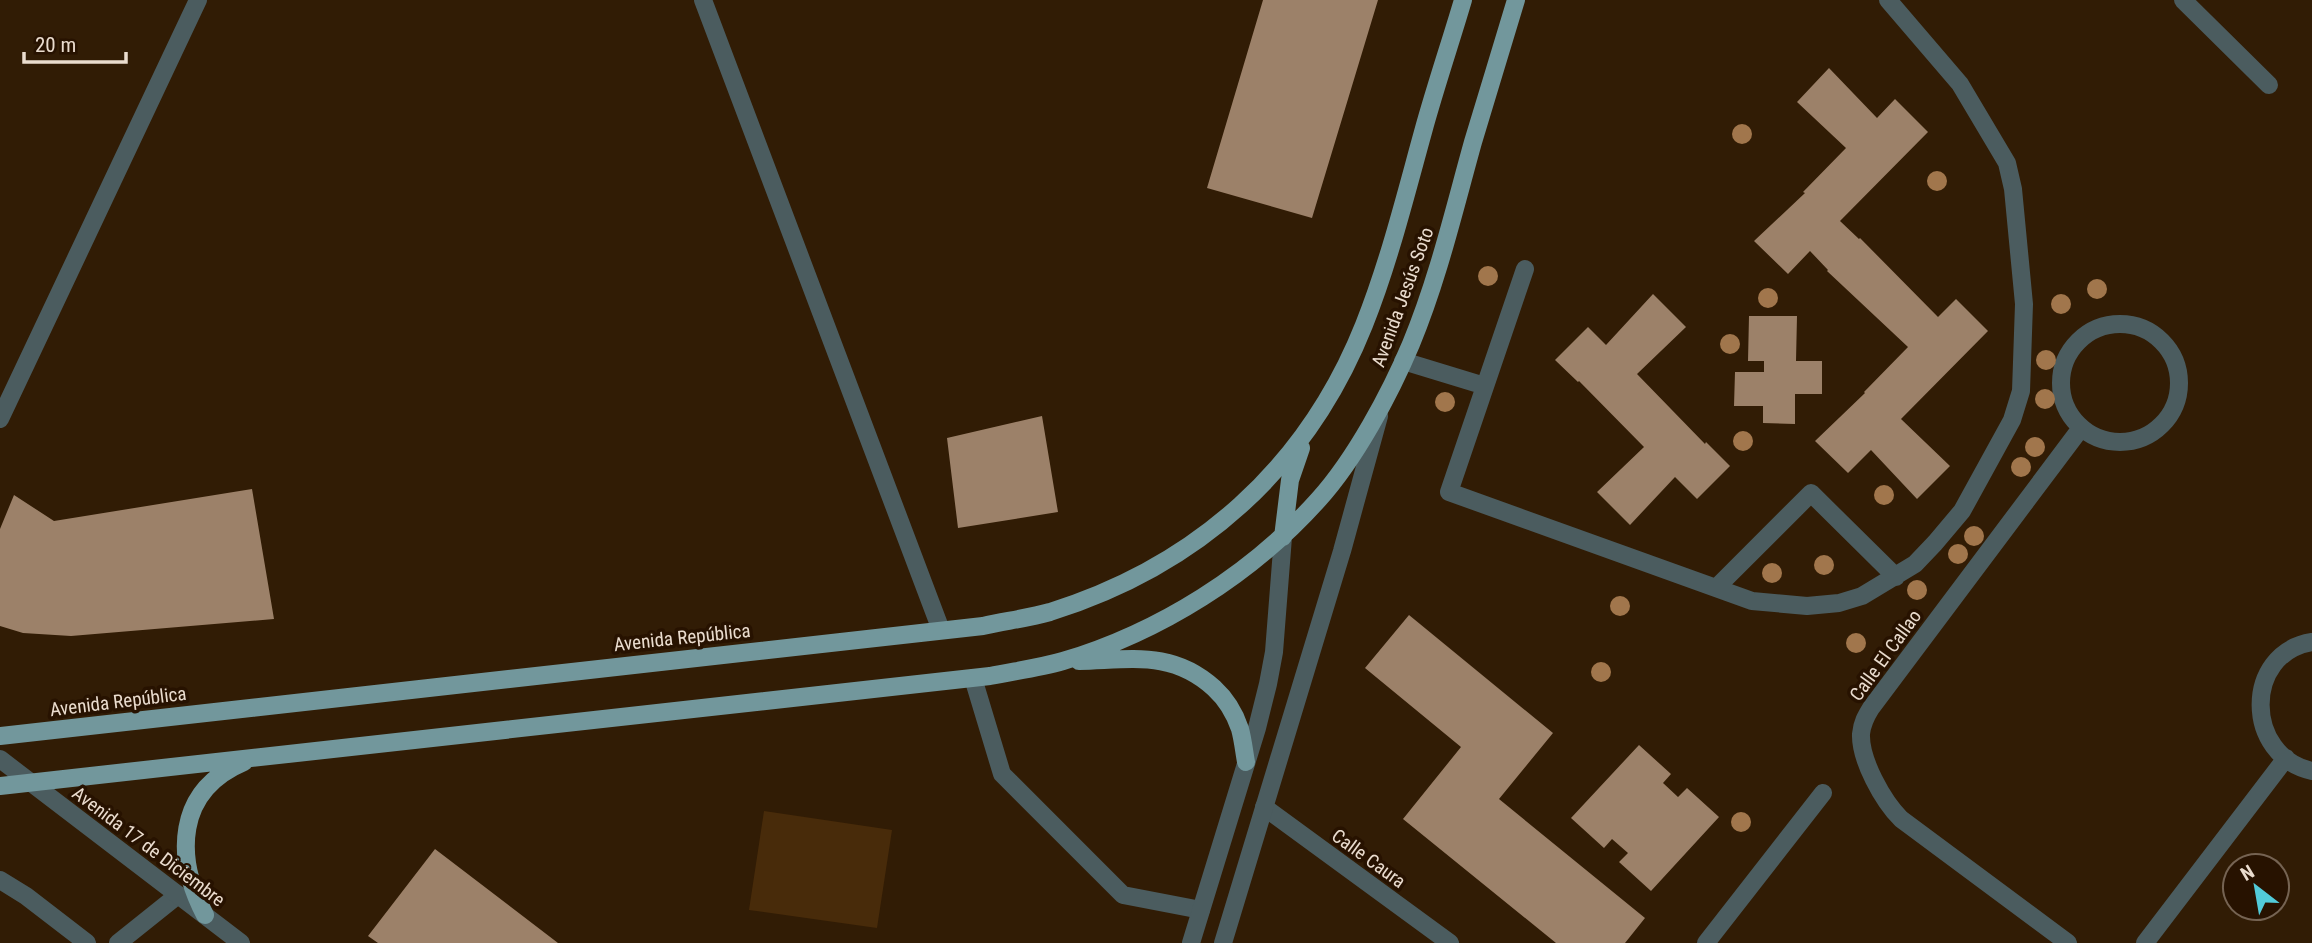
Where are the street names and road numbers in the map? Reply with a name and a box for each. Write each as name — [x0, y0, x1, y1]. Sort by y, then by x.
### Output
street label: Avenida Jesús Soto — [1366, 224, 1438, 370]
street label: Calle El Callao — [1845, 605, 1926, 705]
street label: Avenida República — [613, 619, 752, 656]
street label: Avenida República — [48, 682, 188, 721]
street label: Avenida 17 de Diciembre — [68, 782, 230, 911]
street label: Calle Caura — [1327, 824, 1410, 893]

